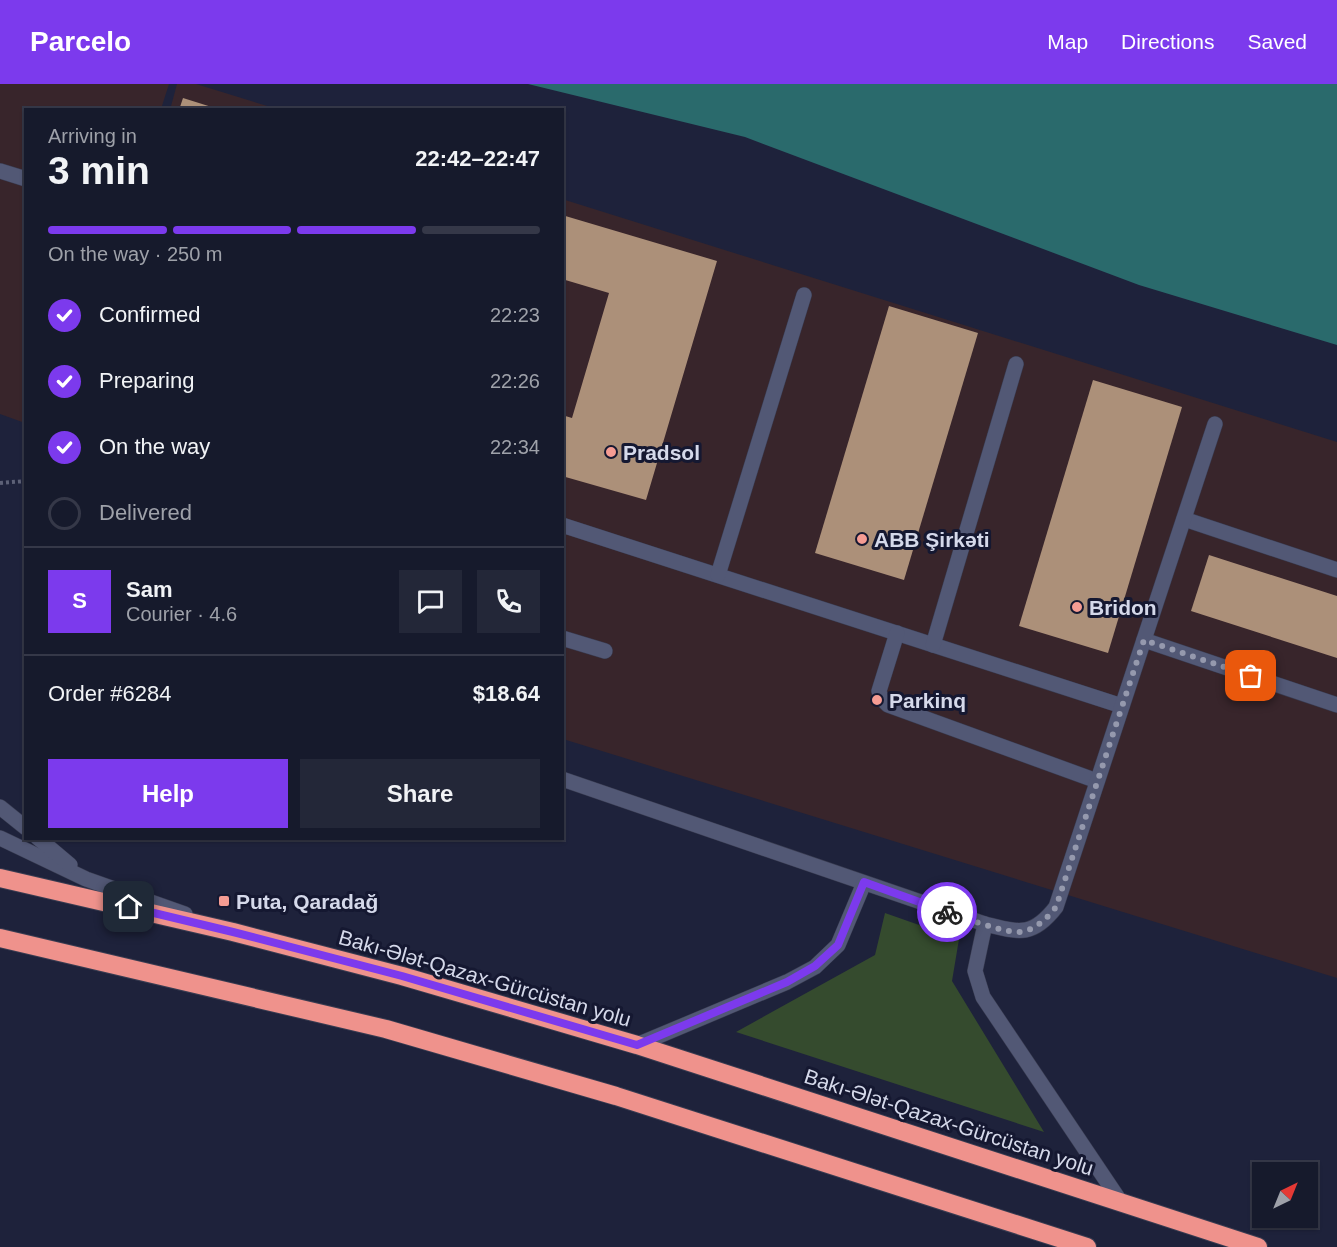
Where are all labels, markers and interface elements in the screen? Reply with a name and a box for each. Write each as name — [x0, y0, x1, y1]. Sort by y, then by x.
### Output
text: Parcelo — [30, 26, 131, 57]
text: Map — [1047, 30, 1088, 53]
text: Directions — [1121, 30, 1214, 53]
text: Saved — [1247, 30, 1307, 53]
text: Arriving in — [48, 125, 137, 147]
text: 22:42–22:47 — [415, 146, 540, 171]
text: 3 min — [48, 149, 150, 192]
text: On the way · 250 m — [48, 243, 223, 265]
icon: check — [48, 299, 81, 332]
text: Confirmed — [99, 302, 200, 327]
text: 22:23 — [490, 304, 540, 326]
icon: check — [48, 365, 81, 398]
text: Preparing — [99, 368, 194, 393]
text: 22:26 — [490, 370, 540, 392]
icon: check — [48, 431, 81, 464]
text: On the way — [99, 434, 210, 459]
text: 22:34 — [490, 436, 540, 458]
place label: Pradsol — [623, 441, 700, 464]
marker: Pradsol — [604, 445, 618, 459]
text: Delivered — [99, 500, 192, 525]
place label: ABB Şirkəti — [874, 528, 990, 551]
marker: ABB Şirkəti — [855, 532, 869, 546]
button: chat — [399, 570, 462, 633]
button: phone — [477, 570, 540, 633]
text: Sam — [126, 577, 172, 602]
text: S — [72, 588, 87, 613]
place label: Bridon — [1089, 596, 1157, 619]
marker: Bridon — [1070, 600, 1084, 614]
text: Courier · 4.6 — [126, 603, 237, 625]
pin — [1225, 650, 1276, 701]
icon: bag — [1234, 659, 1267, 692]
text: Order #6284 — [48, 681, 172, 706]
text: $18.64 — [473, 681, 540, 706]
place label: Parkinq — [889, 689, 966, 712]
marker: Parkinq — [870, 693, 884, 707]
button: Help — [48, 759, 288, 828]
button: Share — [300, 759, 540, 828]
pin — [103, 881, 154, 932]
courier — [917, 882, 977, 942]
icon: home — [112, 890, 145, 923]
place label: Puta, Qaradağ — [236, 890, 378, 913]
marker: Puta, Qaradağ — [217, 894, 231, 908]
icon: bike — [931, 896, 964, 929]
street label: Bakı-Ələt-Qazax-Gürcüstan yolu — [336, 925, 634, 1031]
street label: Bakı-Ələt-Qazax-Gürcüstan yolu — [801, 1064, 1097, 1180]
north arrow — [1252, 1162, 1318, 1228]
map controls — [1252, 1162, 1318, 1228]

